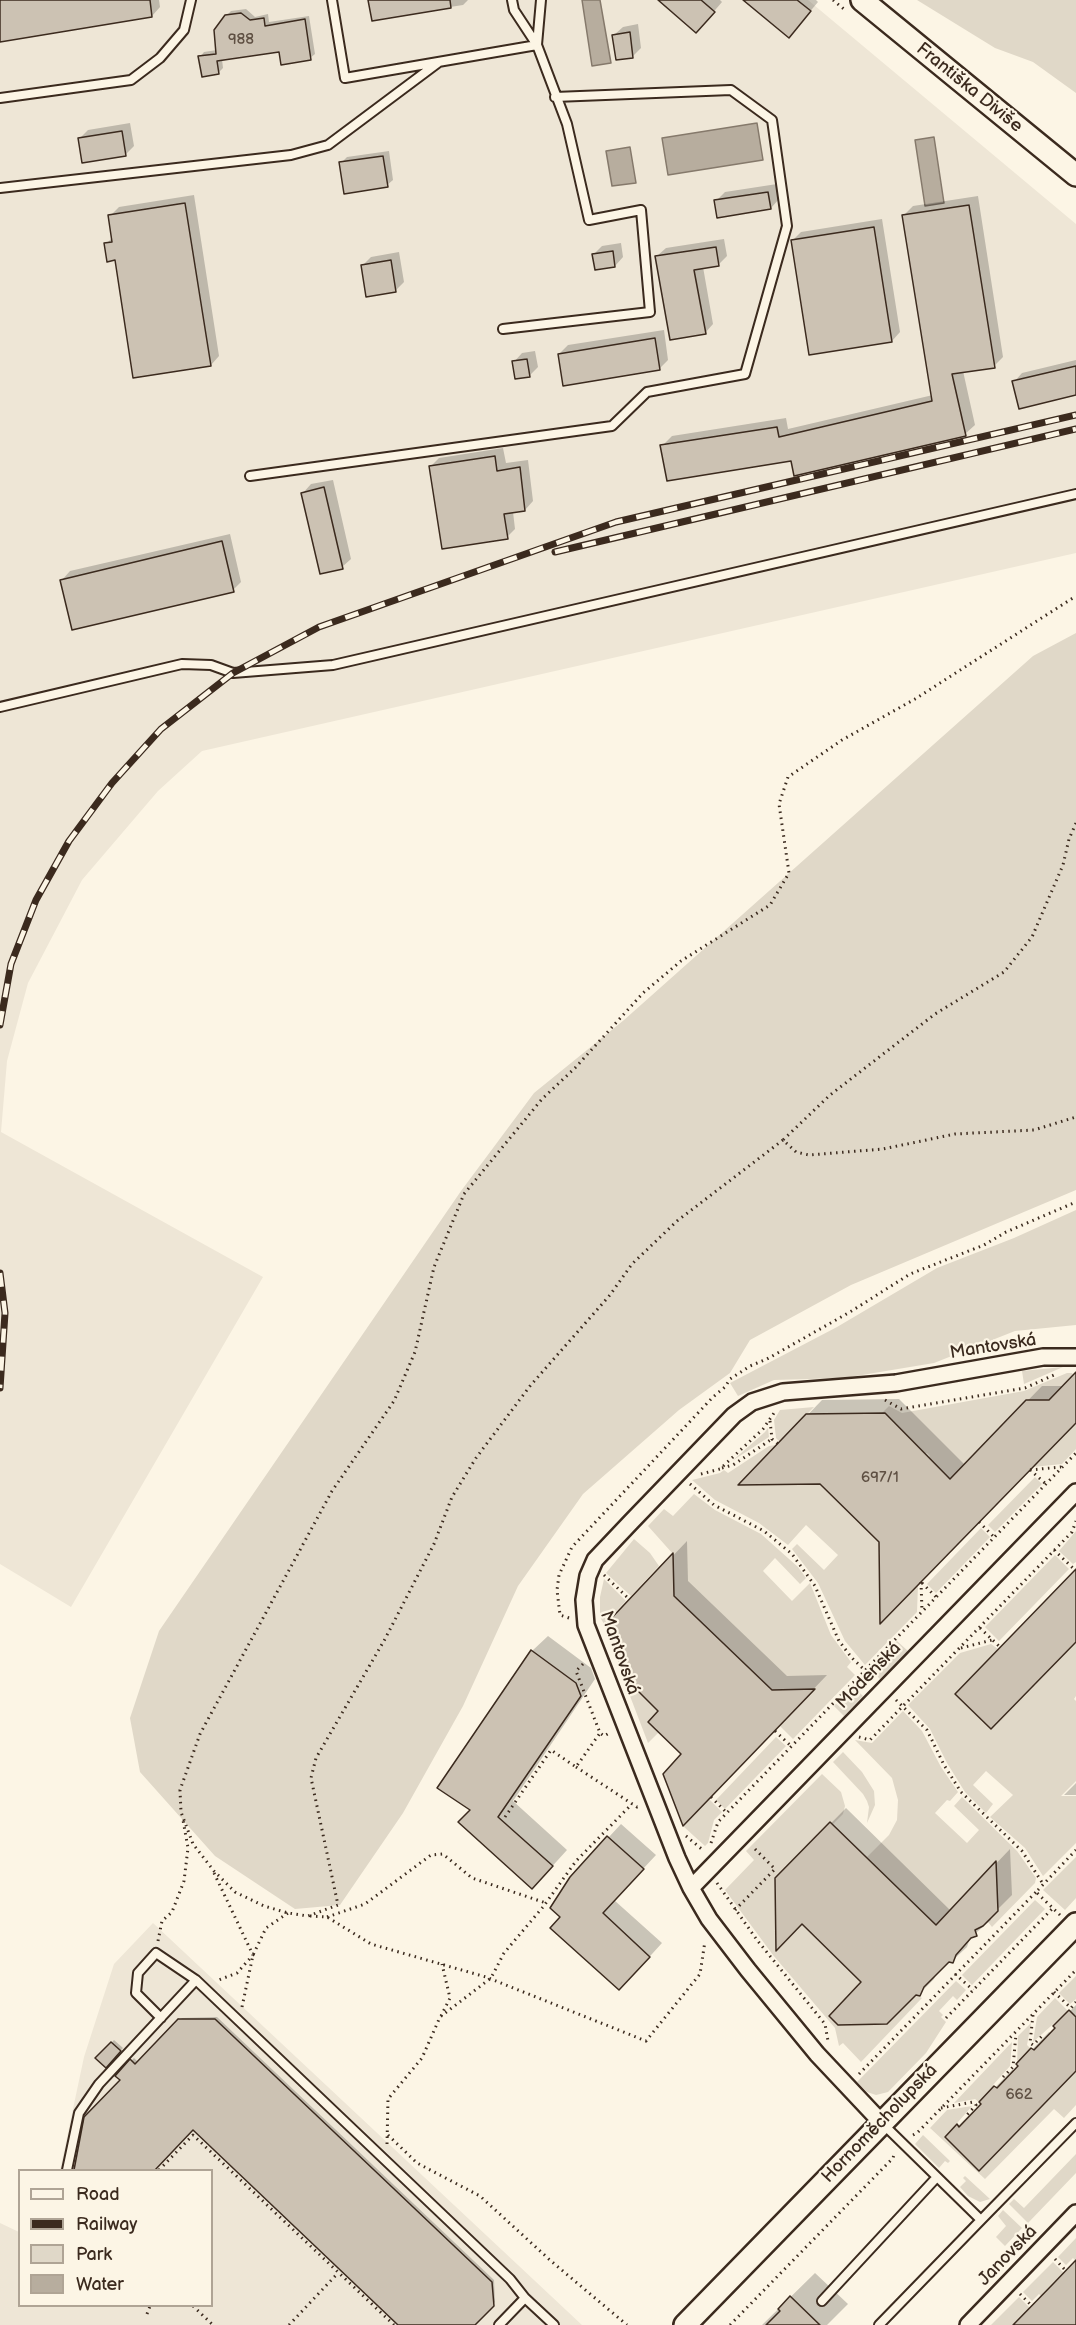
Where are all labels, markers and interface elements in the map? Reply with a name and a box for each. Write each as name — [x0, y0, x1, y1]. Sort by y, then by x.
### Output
house number: 988 — [228, 31, 254, 49]
street label: Františka Diviše — [911, 38, 1027, 138]
street label: Mantovská — [948, 1330, 1038, 1364]
house number: 697/1 — [861, 1469, 899, 1487]
street label: Mantovská — [595, 1608, 643, 1698]
street label: Modenská — [832, 1638, 906, 1714]
street label: Hornoměcholupská — [818, 2060, 942, 2188]
house number: 662 — [1005, 2086, 1033, 2104]
legend — [18, 2169, 213, 2307]
text: Road — [76, 2184, 120, 2205]
text: Railway — [76, 2214, 138, 2235]
street label: Janovská — [974, 2221, 1042, 2291]
text: Park — [76, 2244, 112, 2265]
text: Water — [76, 2274, 124, 2295]

